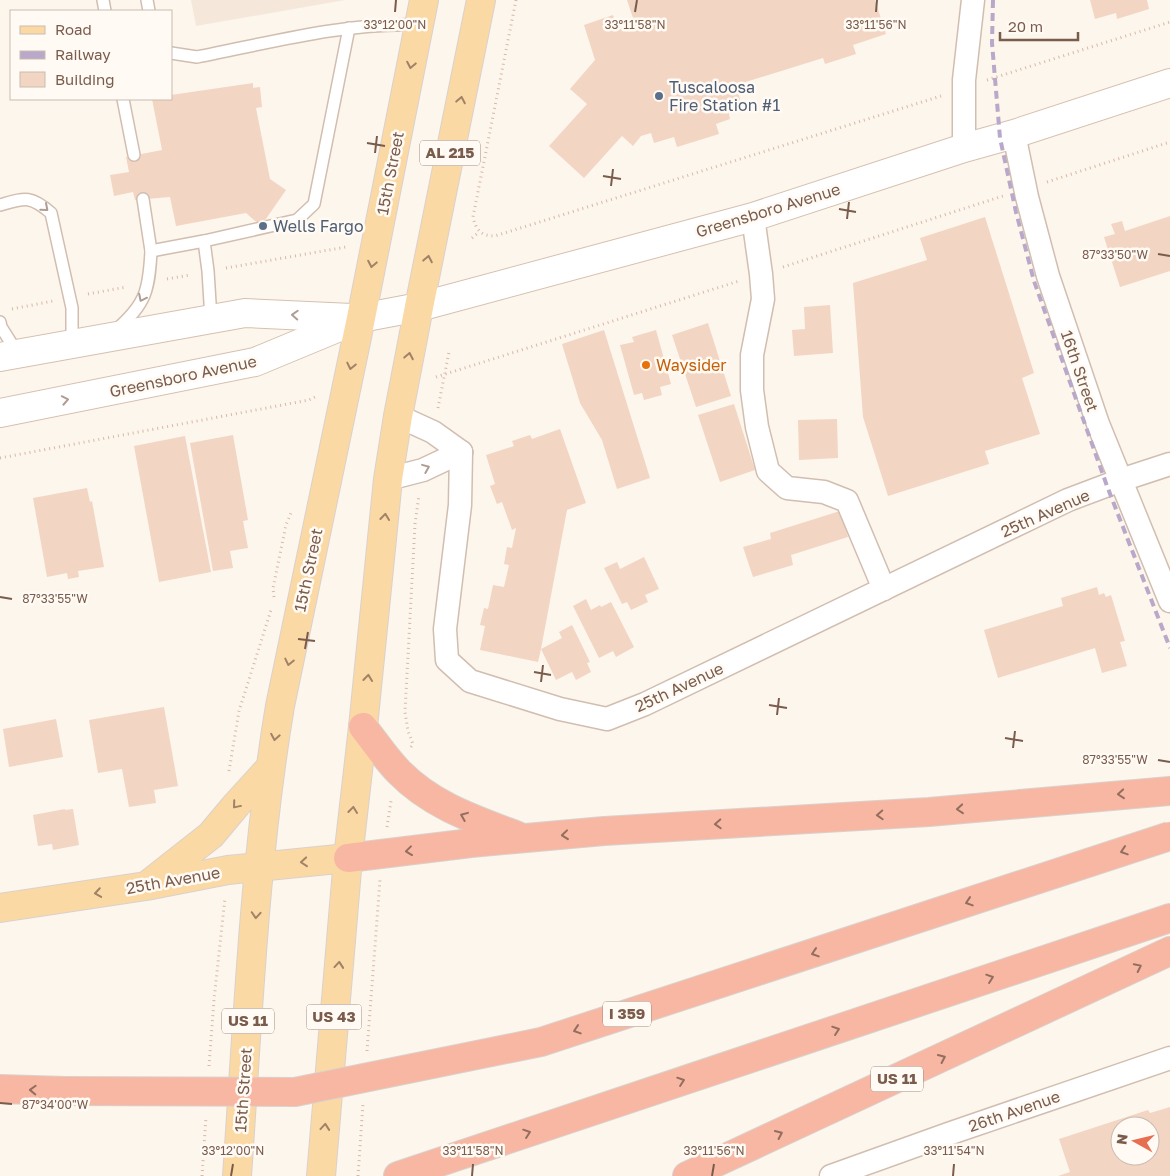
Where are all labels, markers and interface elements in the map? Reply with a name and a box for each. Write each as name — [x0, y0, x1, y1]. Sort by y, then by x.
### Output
legend — [10, 10, 172, 100]
scale bar — [1000, 10, 1078, 42]
text: 33°12'00"N — [364, 17, 426, 32]
text: 33°11'58"N — [604, 17, 666, 32]
text: 33°11'56"N — [845, 17, 907, 32]
text: 20 m — [1008, 17, 1043, 35]
text: Road — [55, 20, 92, 38]
text: Railway — [55, 45, 111, 63]
one-way arrow — [407, 61, 417, 69]
text: Building — [55, 70, 115, 88]
place label: Tuscaloosa Fire Station #1 — [669, 77, 780, 115]
marker: Tuscaloosa Fire Station #1 — [653, 90, 665, 102]
one-way arrow — [455, 95, 465, 104]
street label: 15th Street — [372, 130, 408, 216]
road number: AL 215 — [420, 140, 480, 166]
street label: Greensboro Avenue — [693, 179, 843, 241]
one-way arrow — [39, 202, 48, 211]
place label: Wells Fargo — [273, 216, 363, 236]
marker: Wells Fargo — [257, 220, 269, 232]
text: 87°33'50"W — [1082, 247, 1148, 262]
one-way arrow — [423, 255, 433, 264]
one-way arrow — [367, 260, 377, 269]
one-way arrow — [139, 293, 149, 302]
one-way arrow — [290, 310, 298, 321]
street label: 16th Street — [1057, 328, 1103, 414]
street label: Greensboro Avenue — [108, 351, 258, 401]
one-way arrow — [404, 352, 414, 361]
place label: Waysider — [656, 355, 727, 375]
marker: Waysider — [640, 359, 652, 371]
one-way arrow — [346, 362, 357, 371]
one-way arrow — [61, 395, 70, 406]
one-way arrow — [421, 463, 430, 474]
street label: 25th Avenue — [997, 484, 1093, 542]
one-way arrow — [379, 512, 390, 520]
street label: 15th Street — [289, 527, 327, 613]
text: 87°33'55"W — [22, 591, 88, 606]
one-way arrow — [284, 658, 295, 667]
street label: 25th Avenue — [632, 658, 726, 716]
one-way arrow — [362, 674, 373, 682]
one-way arrow — [270, 733, 280, 742]
text: 87°33'55"W — [1082, 752, 1148, 767]
one-way arrow — [1117, 789, 1125, 800]
one-way arrow — [233, 799, 242, 808]
one-way arrow — [955, 803, 963, 814]
one-way arrow — [347, 806, 358, 814]
one-way arrow — [876, 809, 884, 820]
one-way arrow — [461, 811, 469, 821]
one-way arrow — [713, 819, 721, 830]
one-way arrow — [561, 829, 569, 840]
one-way arrow — [404, 845, 412, 856]
one-way arrow — [1120, 846, 1128, 856]
one-way arrow — [299, 857, 307, 868]
street label: 25th Avenue — [124, 862, 222, 898]
one-way arrow — [93, 887, 101, 898]
one-way arrow — [966, 896, 974, 906]
one-way arrow — [251, 911, 262, 919]
one-way arrow — [811, 947, 819, 957]
one-way arrow — [333, 961, 344, 969]
one-way arrow — [1133, 962, 1142, 973]
one-way arrow — [985, 974, 993, 984]
road number: I 359 — [603, 1002, 651, 1026]
road number: US 43 — [306, 1004, 362, 1030]
road number: US 11 — [222, 1008, 274, 1034]
one-way arrow — [574, 1025, 582, 1035]
one-way arrow — [831, 1026, 839, 1036]
street label: 15th Street — [230, 1047, 256, 1133]
one-way arrow — [937, 1054, 946, 1064]
road number: US 11 — [871, 1066, 923, 1092]
one-way arrow — [677, 1077, 685, 1087]
one-way arrow — [28, 1084, 36, 1095]
street label: 26th Avenue — [966, 1086, 1062, 1136]
text: 87°34'00"W — [22, 1097, 89, 1112]
north arrow — [1110, 1116, 1160, 1166]
one-way arrow — [319, 1123, 330, 1131]
one-way arrow — [523, 1129, 531, 1139]
one-way arrow — [774, 1129, 783, 1140]
text: N — [1112, 1133, 1131, 1146]
text: 33°12'00"N — [202, 1143, 264, 1158]
text: 33°11'58"N — [442, 1143, 504, 1158]
text: 33°11'56"N — [683, 1143, 745, 1158]
text: 33°11'54"N — [923, 1143, 985, 1158]

